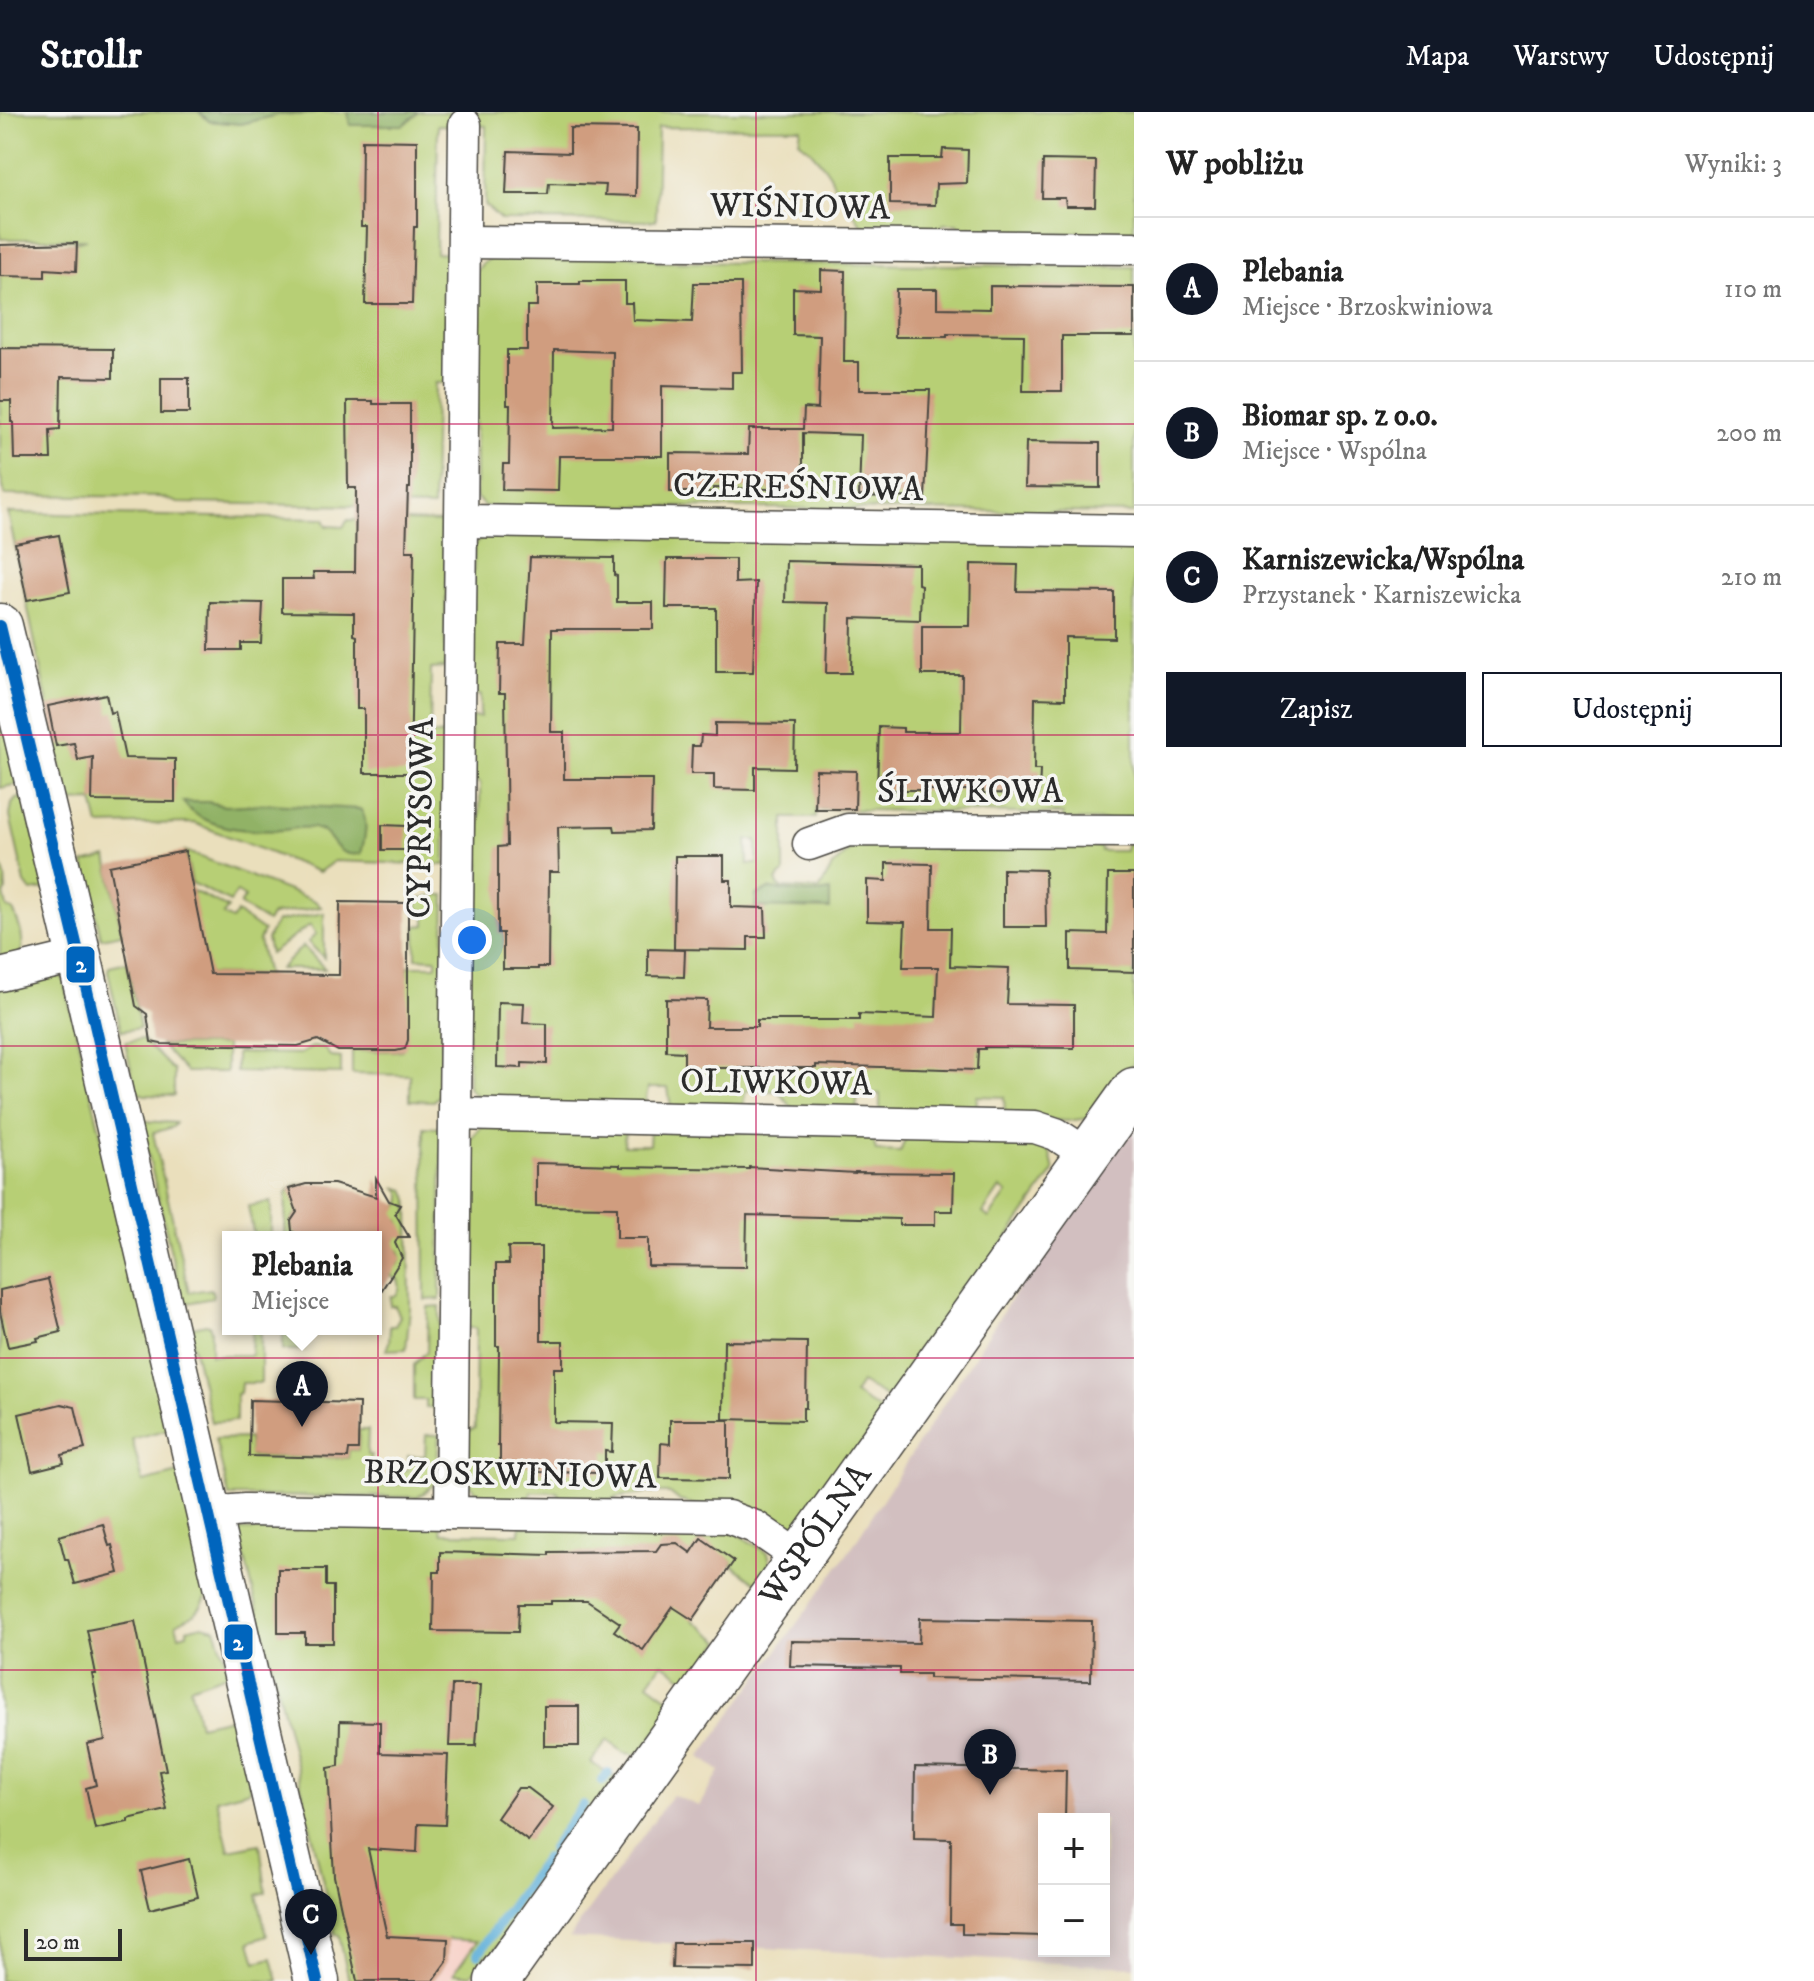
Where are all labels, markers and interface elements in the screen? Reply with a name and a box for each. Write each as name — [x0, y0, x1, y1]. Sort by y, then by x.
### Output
text: Strollr — [40, 32, 142, 80]
text: Mapa — [1406, 39, 1469, 74]
text: Warstwy — [1513, 39, 1609, 74]
text: Udostępnij — [1653, 39, 1774, 74]
text: W pobliżu — [1166, 143, 1304, 185]
text: Wyniki: 3 — [1685, 148, 1782, 181]
street label: WIŚNIOWA — [709, 184, 891, 230]
text: Plebania — [1242, 254, 1344, 291]
text: A — [1184, 273, 1200, 306]
text: 110 m — [1724, 273, 1782, 306]
text: Miejsce · Brzoskwiniowa — [1242, 291, 1493, 324]
text: Biomar sp. z o.o. — [1242, 398, 1437, 435]
text: B — [1184, 417, 1200, 450]
text: 200 m — [1716, 417, 1782, 450]
text: Miejsce · Wspólna — [1242, 435, 1427, 468]
street label: CZEREŚNIOWA — [673, 465, 924, 511]
text: Karniszewicka/Wspólna — [1242, 542, 1524, 579]
text: C — [1183, 561, 1201, 594]
text: 210 m — [1721, 561, 1782, 594]
text: Przystanek · Karniszewicka — [1242, 579, 1521, 612]
button: Zapisz — [1166, 672, 1466, 747]
button: Udostępnij — [1482, 672, 1782, 747]
street label: CYPRYSOWA — [398, 717, 444, 919]
street label: ŚLIWKOWA — [877, 771, 1063, 813]
your location — [452, 920, 492, 960]
line badge: 2 — [65, 945, 96, 984]
text: 2 — [76, 952, 88, 979]
street label: OLIWKOWA — [680, 1060, 873, 1106]
popup — [222, 1231, 382, 1335]
text: Plebania — [251, 1248, 353, 1285]
text: Miejsce — [251, 1285, 329, 1318]
pin: A — [276, 1361, 328, 1427]
street label: BRZOSKWINIOWA — [363, 1451, 657, 1499]
street label: WSPÓLNA — [750, 1455, 881, 1616]
line badge: 2 — [223, 1623, 254, 1661]
text: 2 — [233, 1630, 245, 1657]
pin: B — [964, 1729, 1016, 1795]
map controls — [1038, 1813, 1110, 1957]
button: + — [1038, 1813, 1110, 1885]
button: − — [1038, 1885, 1110, 1957]
pin: C — [285, 1889, 337, 1955]
scale bar — [24, 1925, 122, 1961]
text: 20 m — [36, 1929, 80, 1956]

